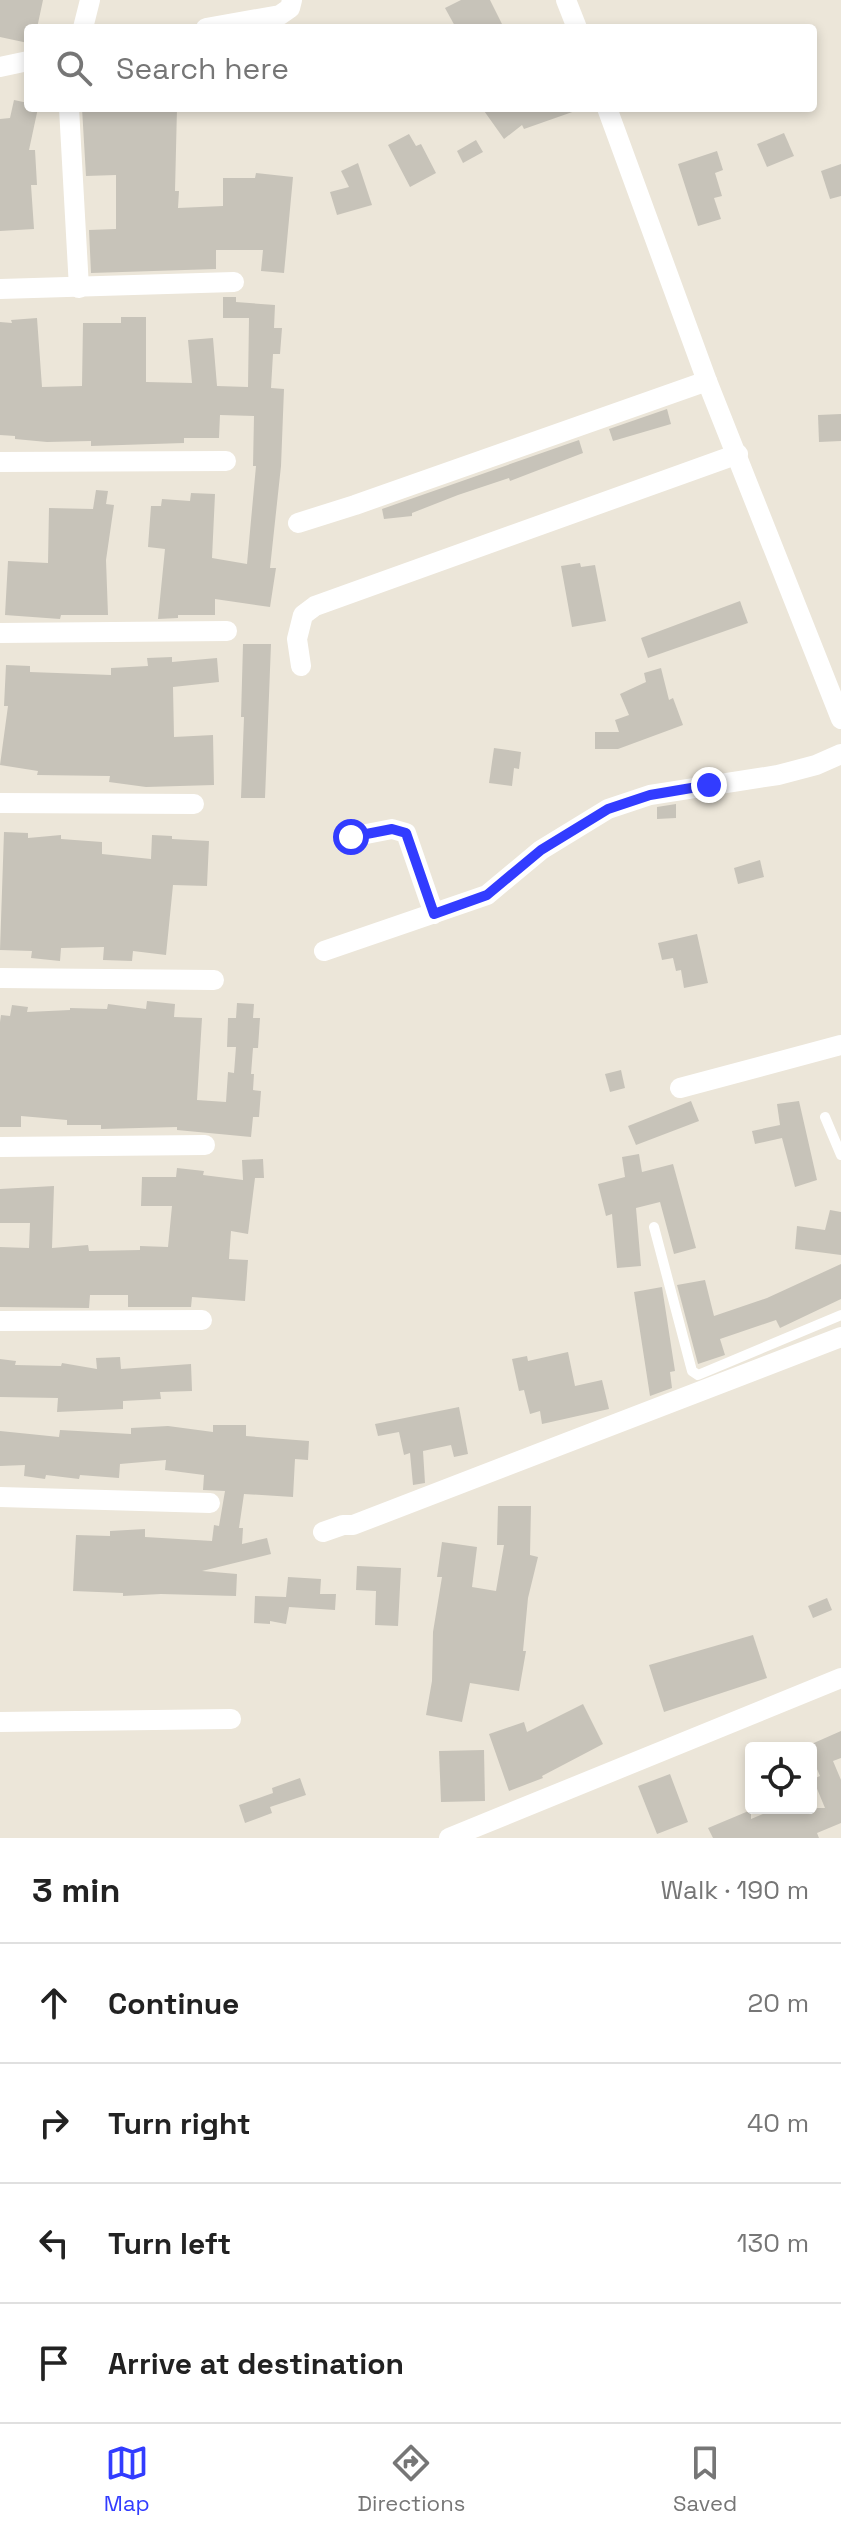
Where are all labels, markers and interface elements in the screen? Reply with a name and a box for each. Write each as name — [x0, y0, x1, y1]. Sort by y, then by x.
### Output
search box — [24, 24, 817, 112]
icon: search — [52, 46, 96, 90]
text: Search here — [116, 49, 289, 88]
route end — [691, 767, 727, 803]
route start — [333, 819, 369, 855]
map controls — [745, 1742, 817, 1814]
button: locate — [745, 1742, 817, 1814]
text: 3 min — [32, 1869, 120, 1912]
text: Walk · 190 m — [660, 1873, 809, 1907]
icon: ahead — [32, 1981, 76, 2025]
text: Continue — [108, 1984, 239, 2023]
text: 20 m — [748, 1986, 809, 2020]
icon: right — [32, 2101, 76, 2145]
text: Turn right — [108, 2104, 251, 2143]
text: 40 m — [747, 2106, 809, 2140]
icon: left — [32, 2221, 76, 2265]
text: Turn left — [108, 2224, 231, 2263]
text: 130 m — [737, 2226, 809, 2260]
icon: arrive — [32, 2341, 76, 2385]
text: Arrive at destination — [108, 2344, 404, 2383]
tab: Map — [104, 2441, 150, 2517]
tab: Directions — [357, 2441, 465, 2517]
tab: Saved — [673, 2441, 737, 2517]

